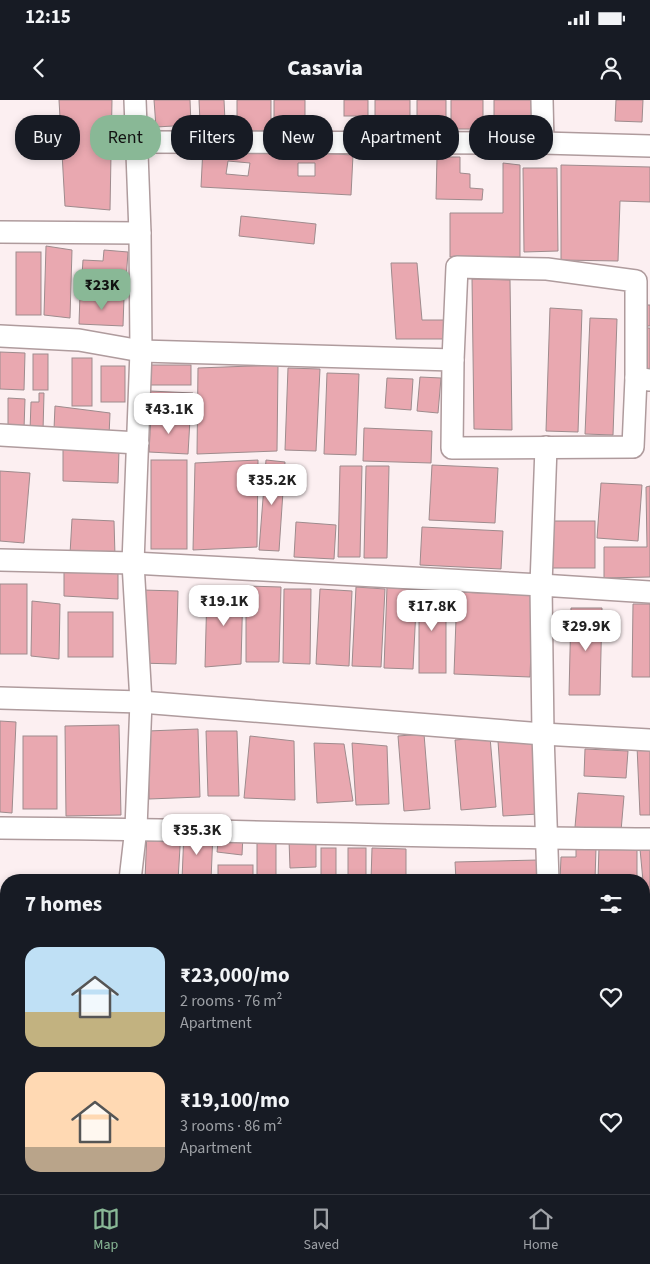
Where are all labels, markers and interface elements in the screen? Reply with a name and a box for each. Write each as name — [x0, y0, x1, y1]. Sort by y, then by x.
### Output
text: 12:15 — [25, 4, 71, 31]
text: Casavia — [287, 52, 363, 84]
icon: back — [25, 54, 53, 82]
icon: person — [597, 54, 625, 82]
chip: Buy — [15, 115, 80, 160]
chip: Rent — [90, 115, 161, 160]
chip: Filters — [171, 115, 253, 160]
chip: New — [263, 115, 333, 160]
chip: Apartment — [343, 115, 459, 160]
chip: House — [469, 115, 553, 160]
pin: ₹23K — [72, 268, 132, 311]
text: ₹23K — [84, 274, 120, 296]
pin: ₹43.1K — [128, 392, 210, 435]
text: ₹43.1K — [145, 398, 193, 420]
pin: ₹35.2K — [231, 464, 313, 506]
text: ₹35.2K — [248, 469, 296, 491]
pin: ₹19.1K — [183, 584, 265, 627]
text: ₹19.1K — [200, 590, 248, 612]
pin: ₹17.8K — [391, 590, 473, 632]
text: ₹17.8K — [408, 595, 456, 617]
pin: ₹29.9K — [545, 610, 627, 652]
text: ₹29.9K — [562, 615, 610, 637]
pin: ₹35.3K — [156, 814, 238, 856]
text: ₹35.3K — [173, 819, 221, 841]
text: 7 homes — [25, 889, 102, 919]
icon: filters — [597, 890, 625, 918]
text: ₹23,000/mo — [180, 960, 290, 990]
icon: home — [65, 967, 125, 1027]
icon: heart — [597, 983, 625, 1011]
text: 2 rooms · 76 m² — [180, 990, 282, 1012]
text: Apartment — [180, 1012, 252, 1034]
text: ₹19,100/mo — [180, 1085, 290, 1115]
icon: home — [65, 1092, 125, 1152]
icon: heart — [597, 1108, 625, 1136]
text: 3 rooms · 86 m² — [180, 1115, 282, 1137]
text: Apartment — [180, 1137, 252, 1159]
tab: Map — [92, 1205, 120, 1255]
tab: Saved — [303, 1205, 339, 1255]
tab: Home — [523, 1205, 558, 1255]

